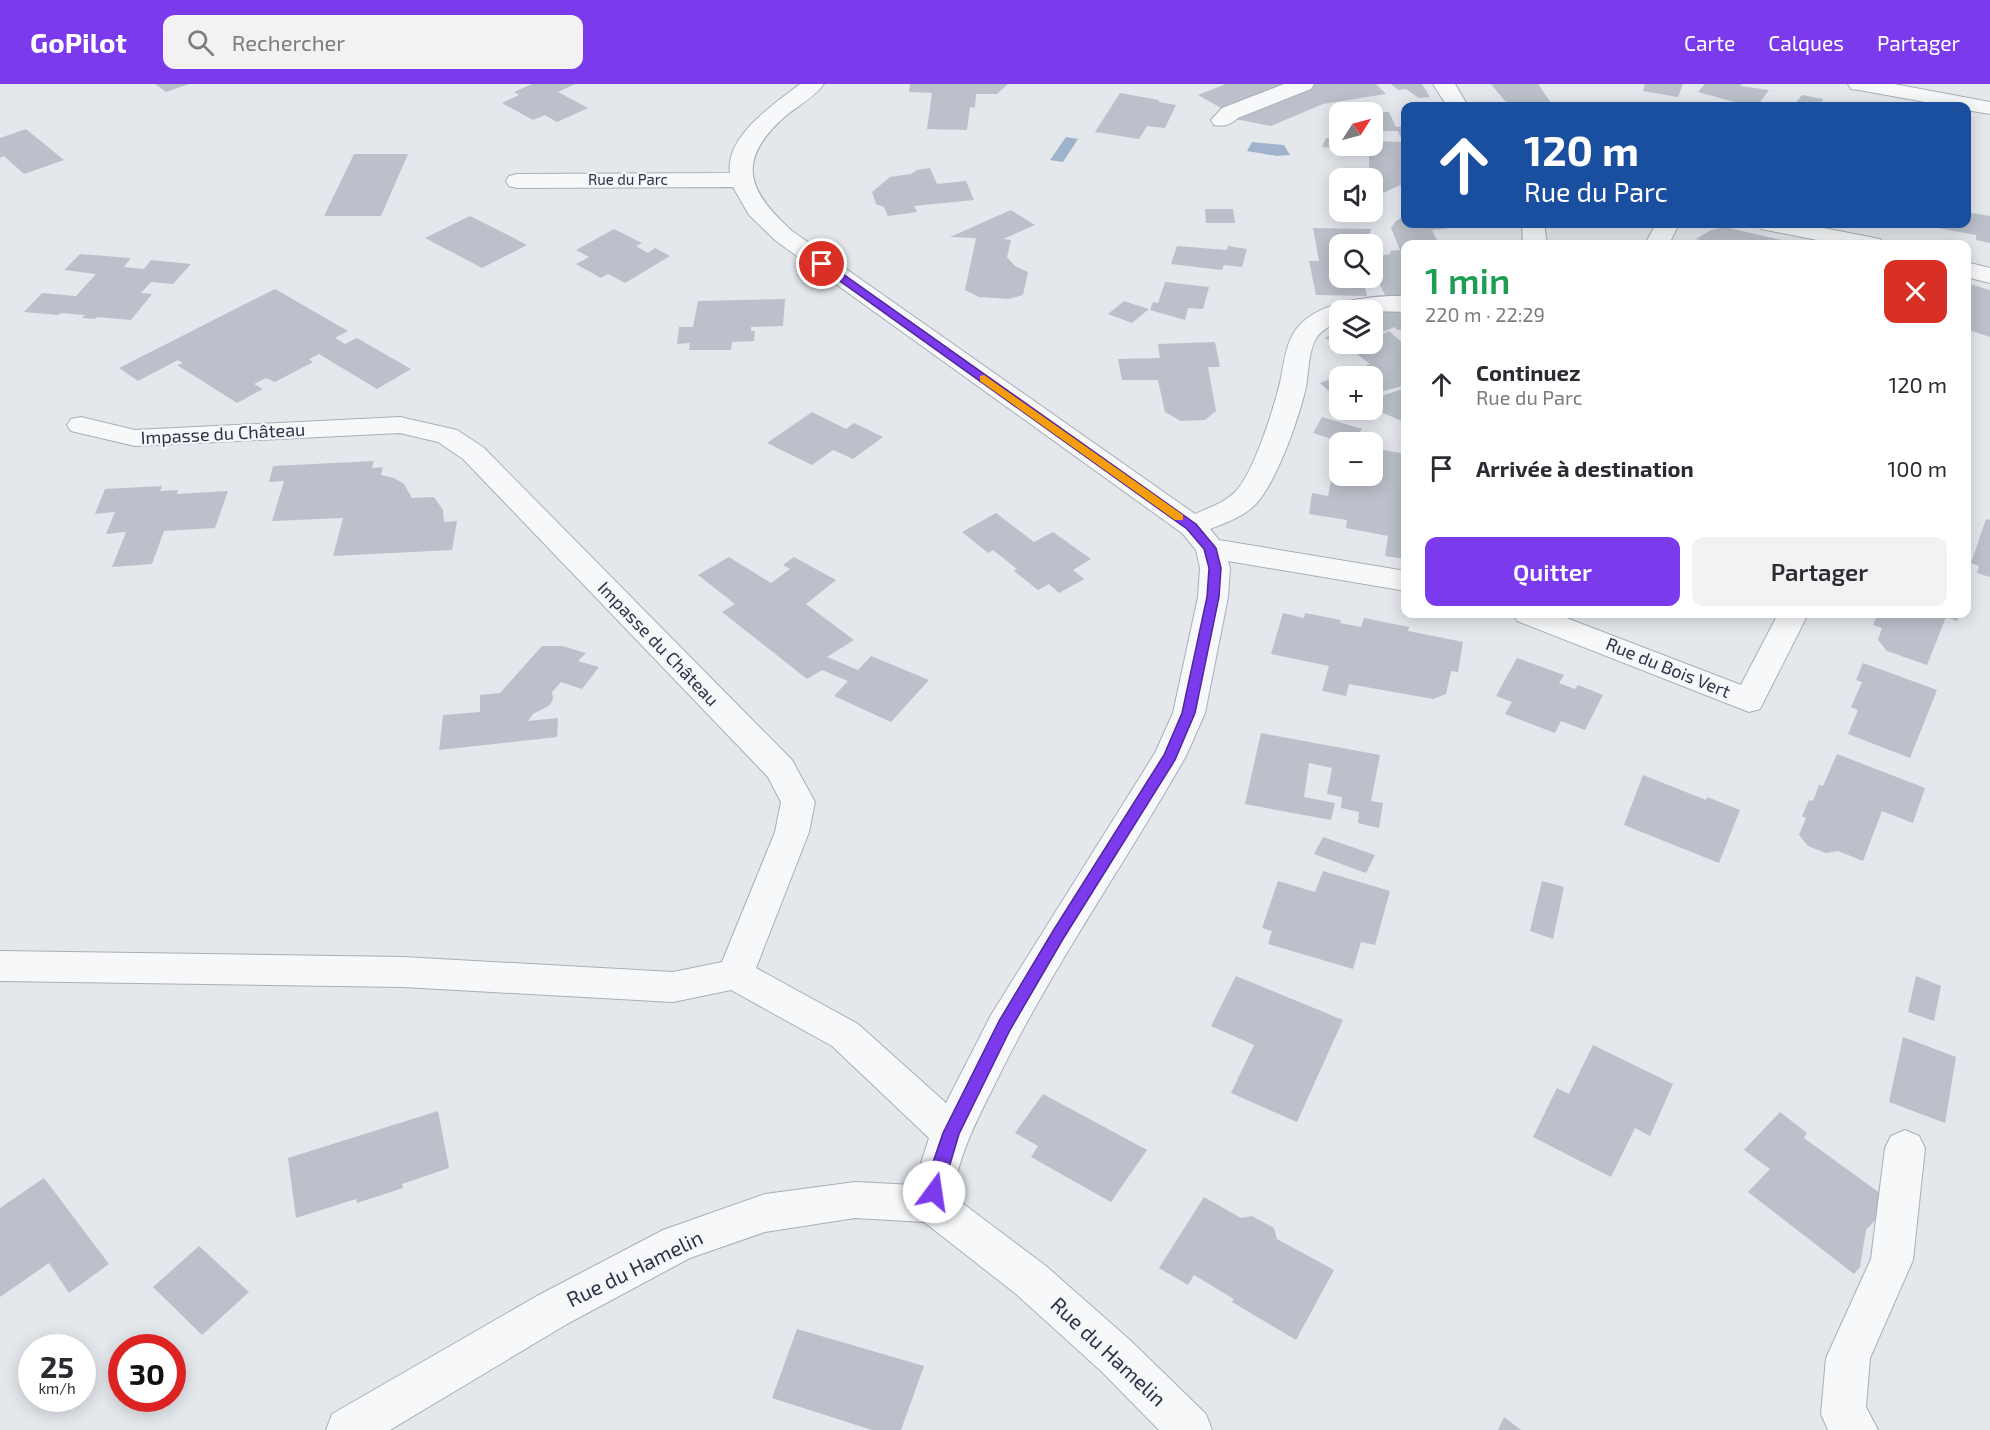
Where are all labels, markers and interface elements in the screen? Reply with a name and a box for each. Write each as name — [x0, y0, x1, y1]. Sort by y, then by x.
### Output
search box — [163, 15, 583, 69]
text: GoPilot — [30, 25, 127, 59]
icon: search — [184, 26, 217, 59]
text: Rechercher — [232, 29, 345, 55]
text: Carte — [1684, 30, 1735, 55]
text: Calques — [1768, 30, 1844, 55]
text: Partager — [1877, 30, 1960, 55]
north arrow — [1329, 102, 1383, 156]
map controls — [1329, 102, 1383, 486]
text: 120 m — [1524, 124, 1639, 174]
icon: ahead — [1425, 126, 1503, 204]
button: sound — [1329, 168, 1383, 222]
street label: Rue du Parc — [588, 170, 668, 188]
text: Rue du Parc — [1524, 175, 1668, 207]
button: search — [1329, 234, 1383, 288]
pin — [796, 238, 847, 289]
icon: arrive — [805, 247, 838, 280]
text: 1 min — [1425, 258, 1510, 301]
button: close — [1884, 260, 1947, 323]
button: layers — [1329, 300, 1383, 354]
text: 220 m · 22:29 — [1425, 302, 1545, 326]
text: Continuez — [1476, 359, 1580, 385]
button: + — [1329, 366, 1383, 420]
icon: ahead — [1425, 368, 1458, 401]
text: 120 m — [1888, 371, 1947, 397]
text: Rue du Parc — [1476, 385, 1583, 409]
street label: Impasse du Château — [140, 418, 306, 448]
button: − — [1329, 432, 1383, 486]
icon: arrive — [1425, 452, 1458, 485]
text: Arrivée à destination — [1476, 455, 1694, 481]
text: 100 m — [1888, 455, 1947, 481]
button: Quitter — [1425, 537, 1680, 606]
button: Partager — [1692, 537, 1947, 606]
street label: Impasse du Château — [594, 576, 724, 710]
street label: Rue du Bois Vert — [1603, 632, 1734, 702]
position arrow — [902, 1160, 966, 1224]
street label: Rue du Hamelin — [562, 1224, 707, 1311]
street label: Rue du Hamelin — [1046, 1291, 1172, 1411]
speed limit sign: 30 — [108, 1334, 186, 1412]
text: 25 — [40, 1348, 74, 1384]
text: km/h — [38, 1379, 76, 1397]

